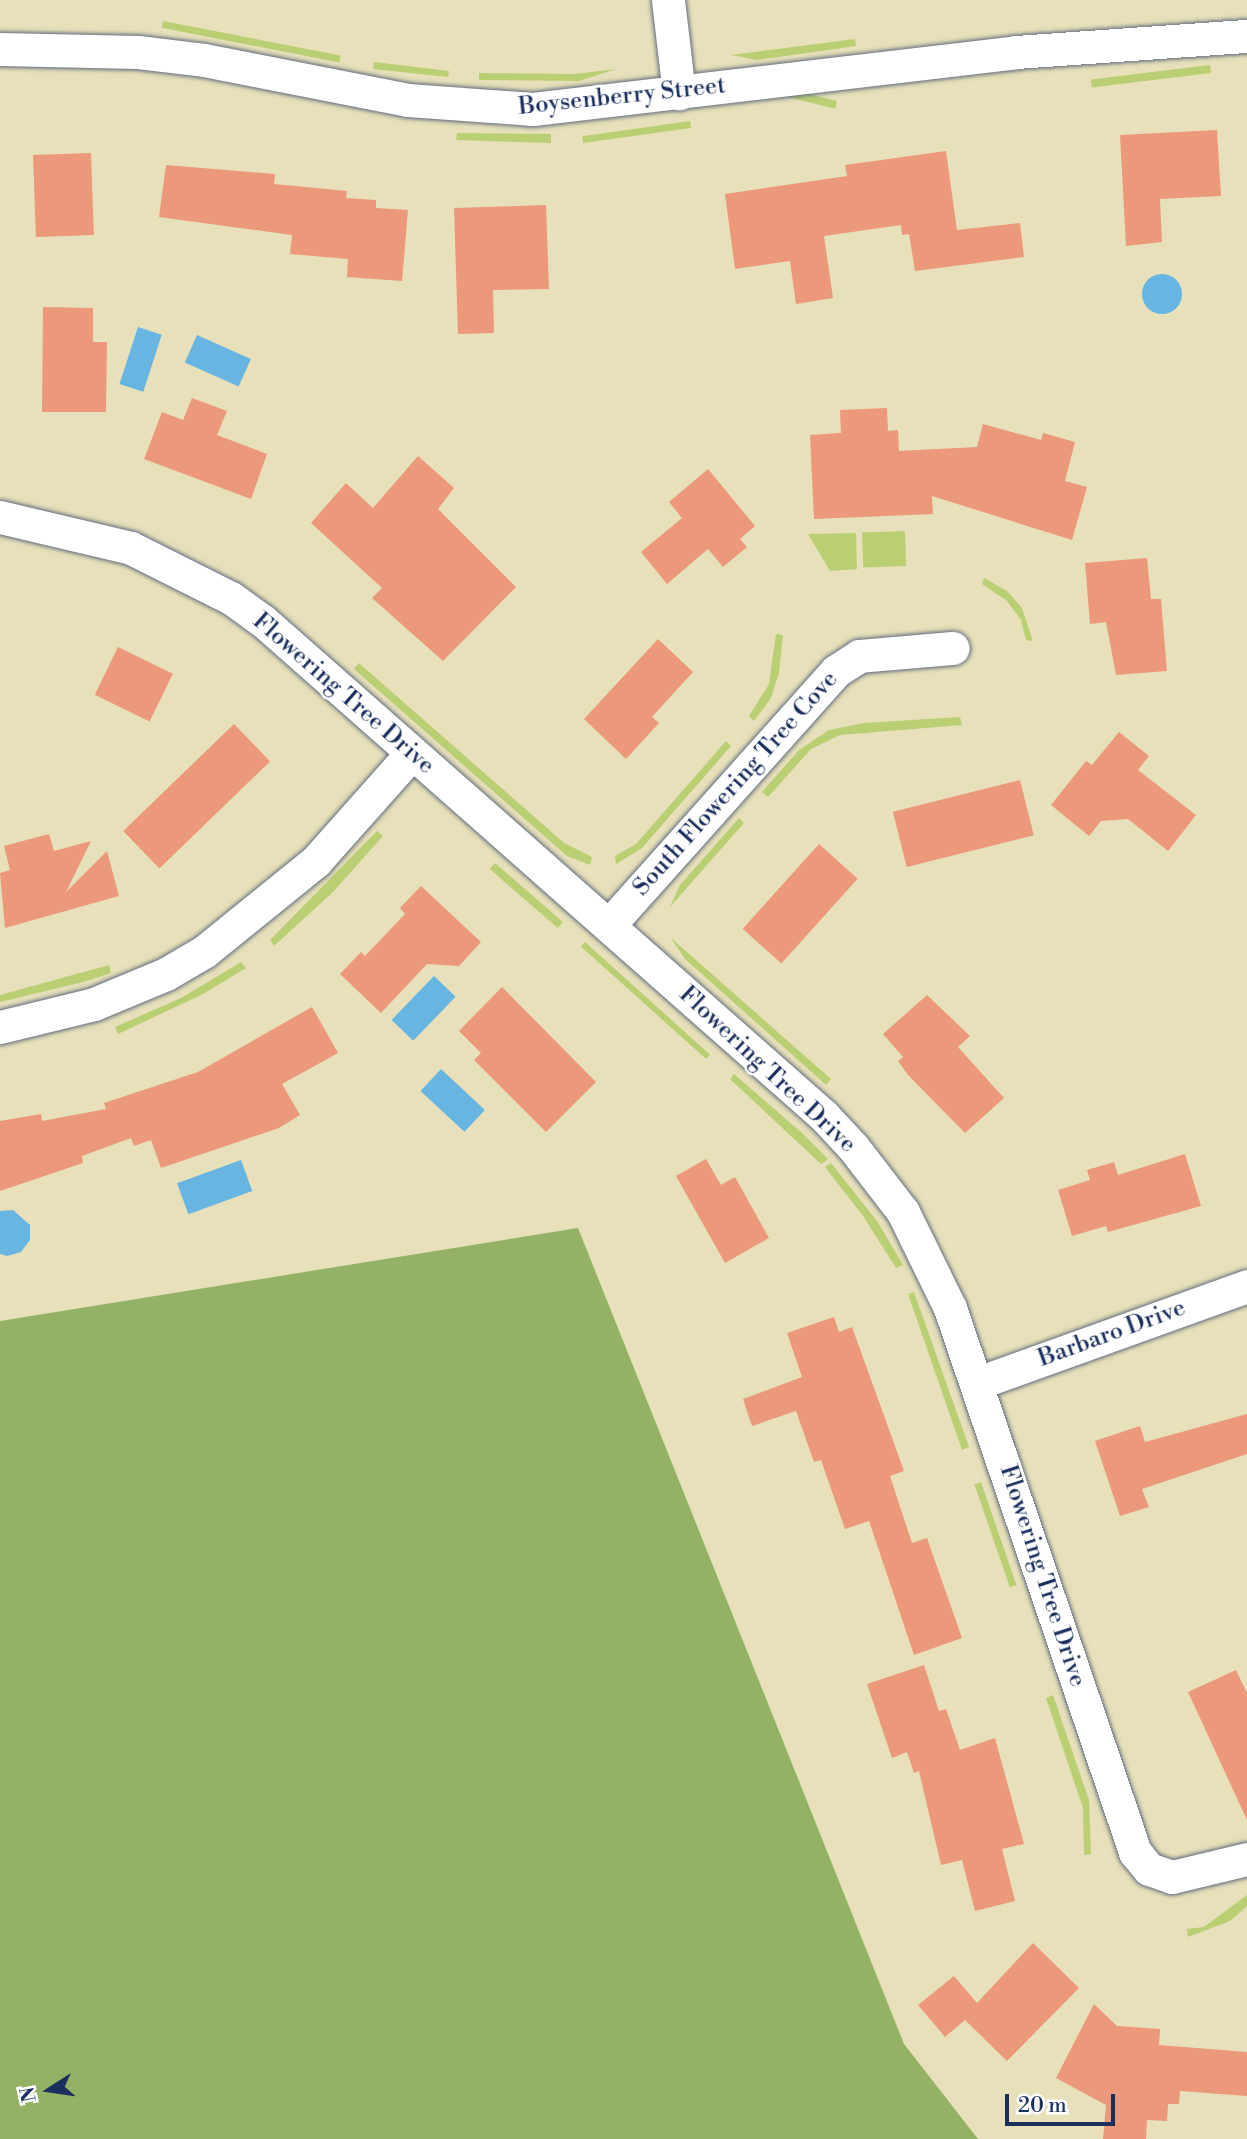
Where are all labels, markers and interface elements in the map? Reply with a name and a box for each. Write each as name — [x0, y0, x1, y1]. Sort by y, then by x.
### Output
street label: Boysenberry Street — [517, 72, 727, 122]
street label: Flowering Tree Drive — [246, 607, 440, 781]
street label: South Flowering Tree Cove — [627, 666, 845, 902]
street label: Flowering Tree Drive — [673, 981, 861, 1159]
street label: Barbaro Drive — [1034, 1294, 1190, 1374]
street label: Flowering Tree Drive — [993, 1462, 1091, 1690]
north arrow — [14, 2055, 84, 2125]
scale bar — [1009, 2080, 1119, 2124]
text: N — [15, 2085, 42, 2104]
text: 20 m — [1018, 2093, 1067, 2119]

